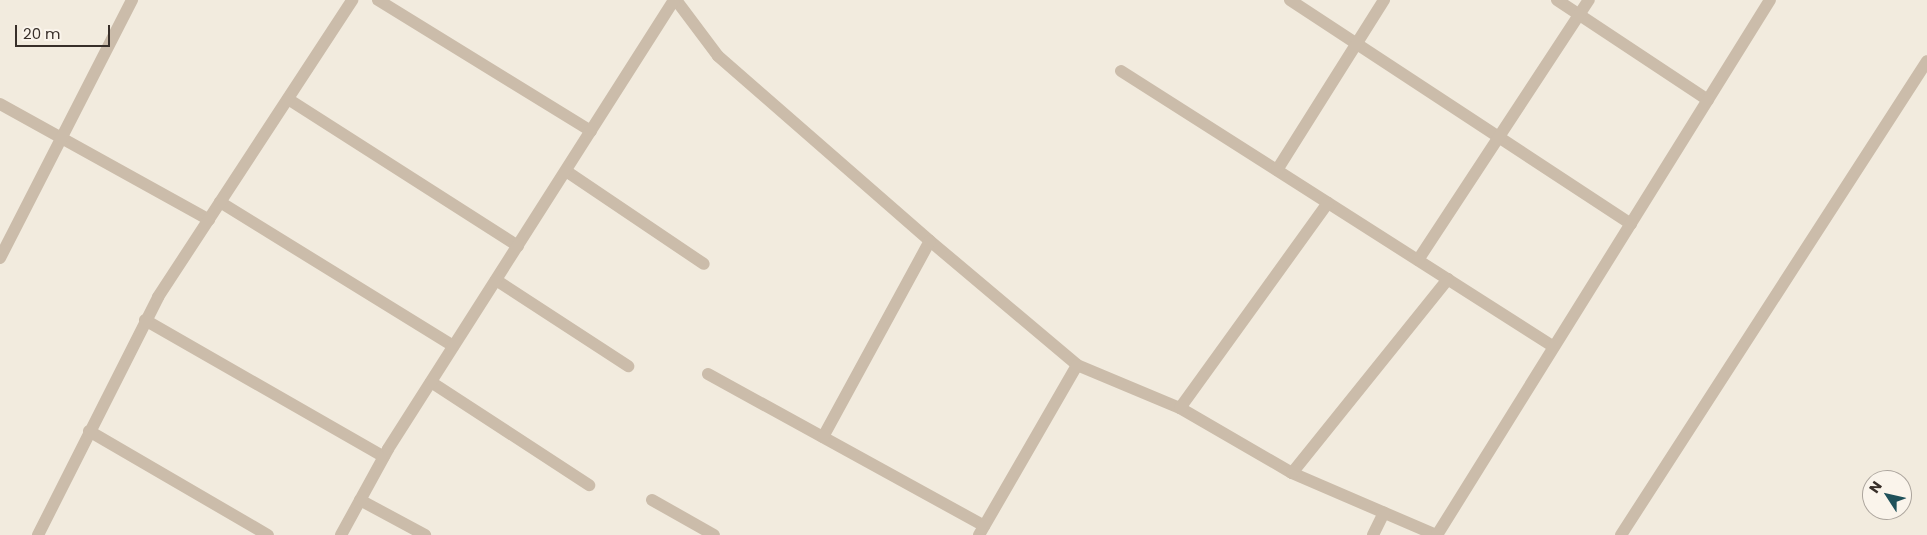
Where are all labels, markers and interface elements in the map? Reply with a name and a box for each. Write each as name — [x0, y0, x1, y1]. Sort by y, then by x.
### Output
scale bar — [18, 15, 112, 47]
text: 20 m — [23, 23, 61, 44]
north arrow — [1862, 470, 1912, 520]
text: N — [1864, 477, 1887, 497]

